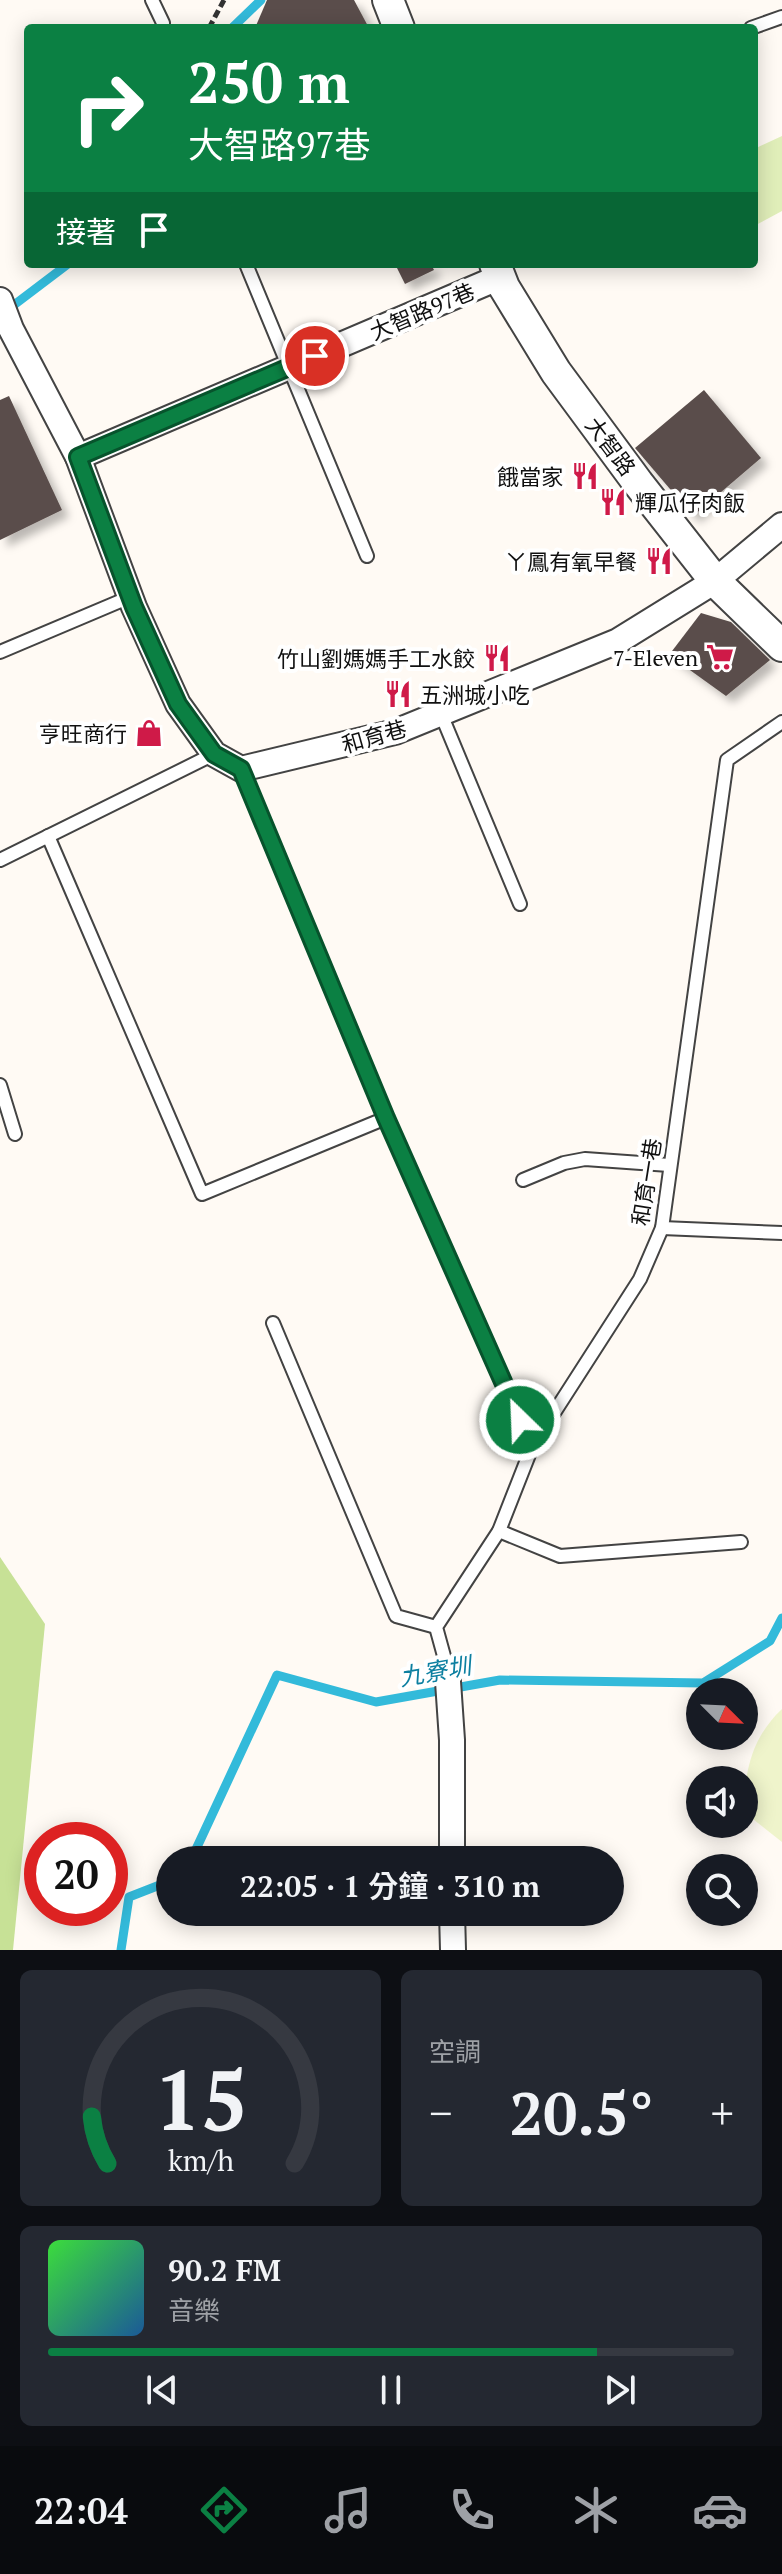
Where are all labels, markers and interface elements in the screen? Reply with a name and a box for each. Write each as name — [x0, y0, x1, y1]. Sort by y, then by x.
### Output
text: 250 m — [188, 45, 350, 119]
icon: right — [56, 56, 160, 160]
text: 大智路97巷 — [188, 121, 370, 168]
icon: arrive — [132, 208, 176, 252]
text: 接著 — [56, 212, 116, 252]
street label: 大智路97巷 — [365, 276, 479, 346]
pin — [281, 322, 349, 390]
icon: arrive — [293, 334, 337, 378]
street label: 大智路 — [580, 411, 642, 481]
restaurant icon: 餓當家 — [570, 461, 600, 491]
place label: 餓當家 — [497, 462, 563, 491]
restaurant icon: 輝瓜仔肉飯 — [598, 487, 628, 517]
place label: 輝瓜仔肉飯 — [635, 488, 745, 517]
restaurant icon: ㄚ鳳有氧早餐 — [644, 546, 674, 576]
place label: ㄚ鳳有氧早餐 — [505, 547, 637, 576]
supermarket icon: 7-Eleven — [705, 642, 735, 672]
restaurant icon: 竹山劉媽媽手工水餃 — [482, 643, 512, 673]
place label: 7-Eleven — [613, 643, 698, 672]
place label: 竹山劉媽媽手工水餃 — [277, 644, 475, 673]
restaurant icon: 五洲城小吃 — [383, 679, 413, 709]
place label: 五洲城小吃 — [420, 680, 530, 709]
street label: 和育巷 — [338, 713, 410, 759]
shop icon: 亨旺商行 — [134, 718, 164, 748]
place label: 亨旺商行 — [39, 719, 127, 748]
street label: 和育一巷 — [625, 1136, 667, 1228]
position arrow — [478, 1378, 562, 1462]
water label: 九寮圳 — [397, 1648, 476, 1693]
north arrow — [686, 1678, 758, 1750]
map controls — [686, 1678, 758, 1926]
button: sound — [686, 1766, 758, 1838]
speed limit sign: 20 — [24, 1822, 128, 1926]
button: search — [686, 1854, 758, 1926]
text: 22:05 · 1 分鐘 · 310 m — [240, 1866, 540, 1906]
text: 空調 — [429, 2034, 481, 2068]
text: 15 — [153, 2044, 248, 2154]
text: 20.5° — [509, 2073, 654, 2152]
text: − — [429, 2083, 452, 2142]
text: + — [711, 2083, 734, 2142]
text: km/h — [167, 2141, 234, 2179]
text: 90.2 FM — [168, 2250, 281, 2290]
text: 音樂 — [168, 2293, 220, 2327]
icon: previous — [140, 2368, 184, 2412]
icon: pause — [369, 2368, 413, 2412]
icon: next — [598, 2368, 642, 2412]
icon: directions — [196, 2482, 252, 2538]
icon: music — [320, 2482, 376, 2538]
icon: phone — [444, 2482, 500, 2538]
icon: climate — [568, 2482, 624, 2538]
icon: car — [692, 2482, 748, 2538]
text: 22:04 — [34, 2487, 128, 2534]

